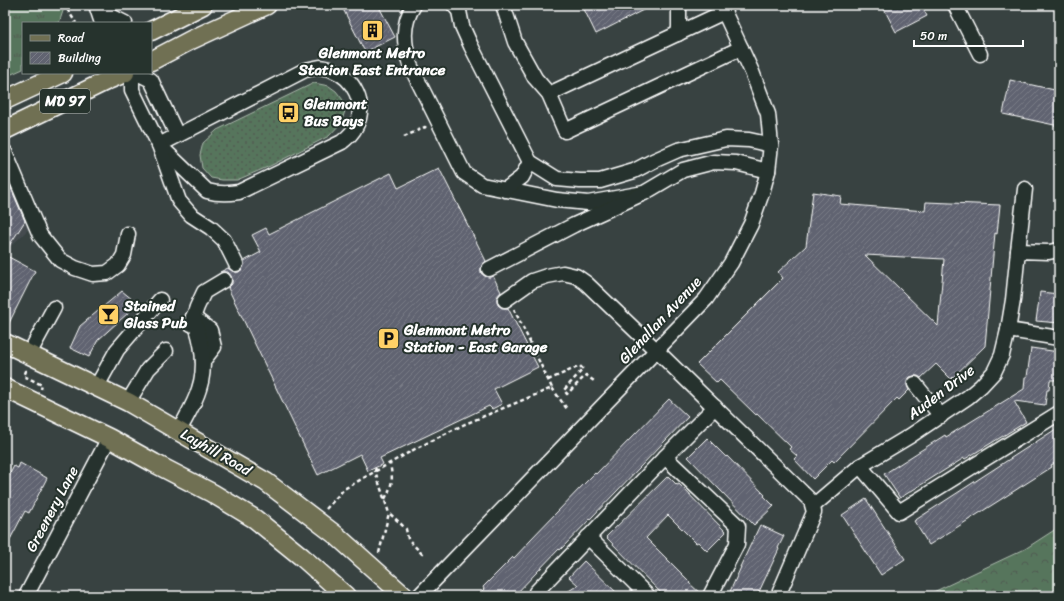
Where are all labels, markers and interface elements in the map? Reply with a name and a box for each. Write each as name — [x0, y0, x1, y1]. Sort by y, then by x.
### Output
building icon: Glenmont Metro Station East Entrance — [359, 17, 385, 43]
legend — [22, 22, 152, 74]
scale bar — [914, 22, 1023, 48]
text: 50 m — [920, 25, 947, 47]
text: Road — [58, 27, 85, 49]
place label: Glenmont Metro Station East Entrance — [298, 40, 446, 83]
text: Building — [58, 47, 101, 69]
road number: MD 97 — [40, 89, 90, 113]
place label: Glenmont Bus Bays — [303, 91, 368, 134]
bus stop icon: Glenmont Bus Bays — [276, 100, 302, 126]
street label: Glenallan Avenue — [612, 270, 708, 370]
place label: Stained Glass Pub — [123, 293, 188, 336]
bar icon: Stained Glass Pub — [96, 302, 122, 328]
place label: Glenmont Metro Station - East Garage — [403, 317, 548, 360]
parking icon: Glenmont Metro Station - East Garage — [375, 326, 401, 352]
street label: Auden Drive — [901, 358, 981, 427]
street label: Layhill Road — [175, 421, 258, 483]
street label: Greenery Lane — [18, 461, 86, 557]

